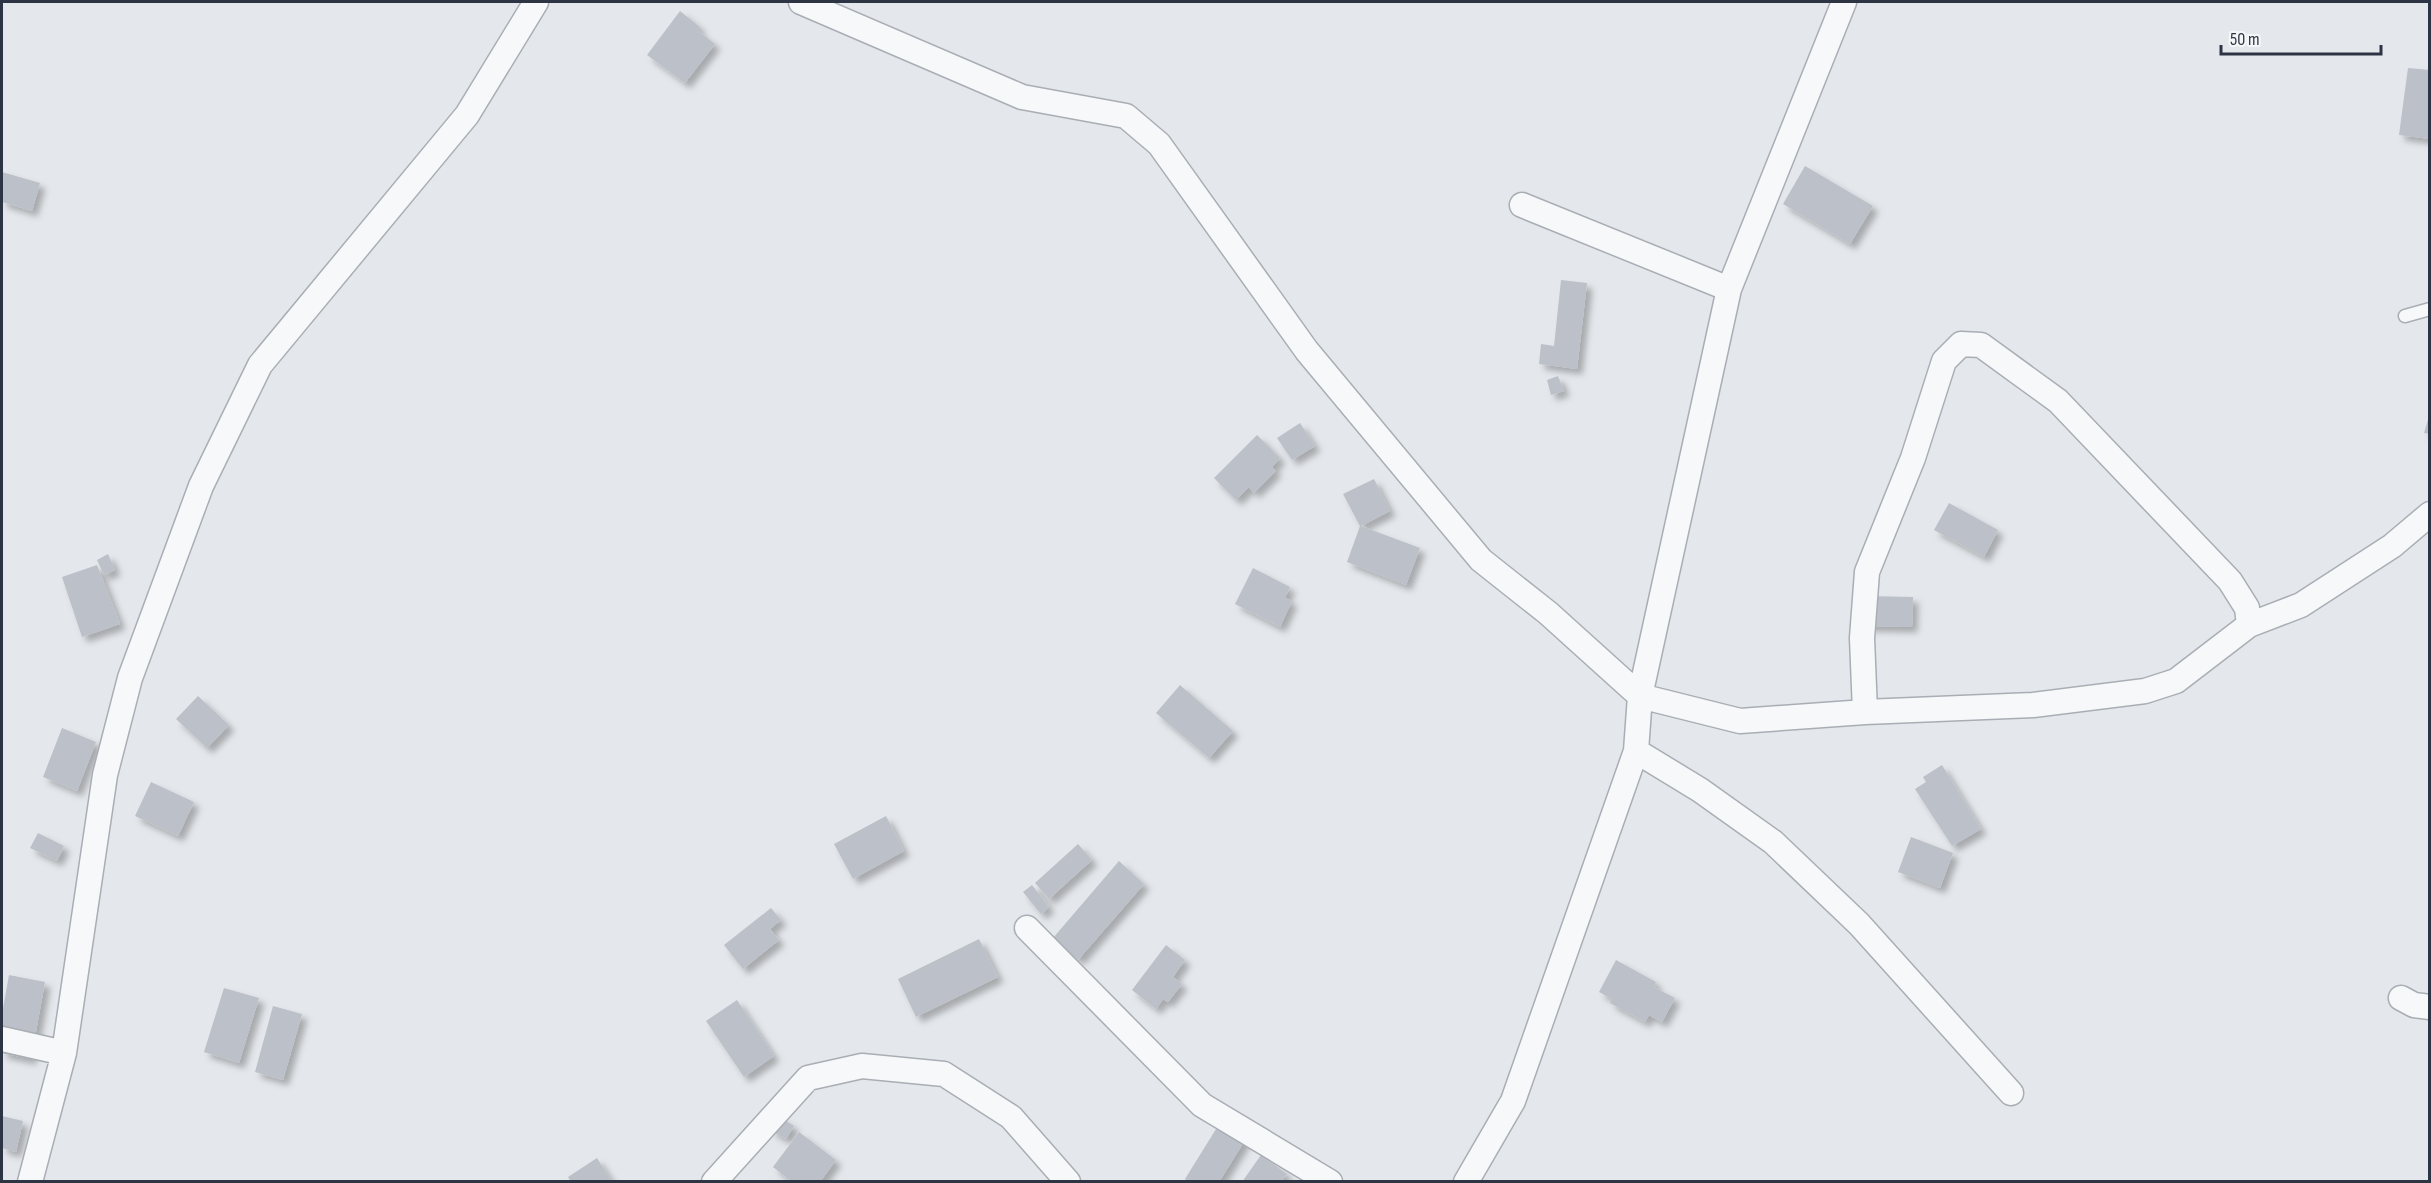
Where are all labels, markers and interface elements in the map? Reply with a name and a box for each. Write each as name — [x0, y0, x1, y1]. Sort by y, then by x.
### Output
scale bar — [2221, 18, 2382, 56]
text: 50 m — [2230, 29, 2260, 50]

